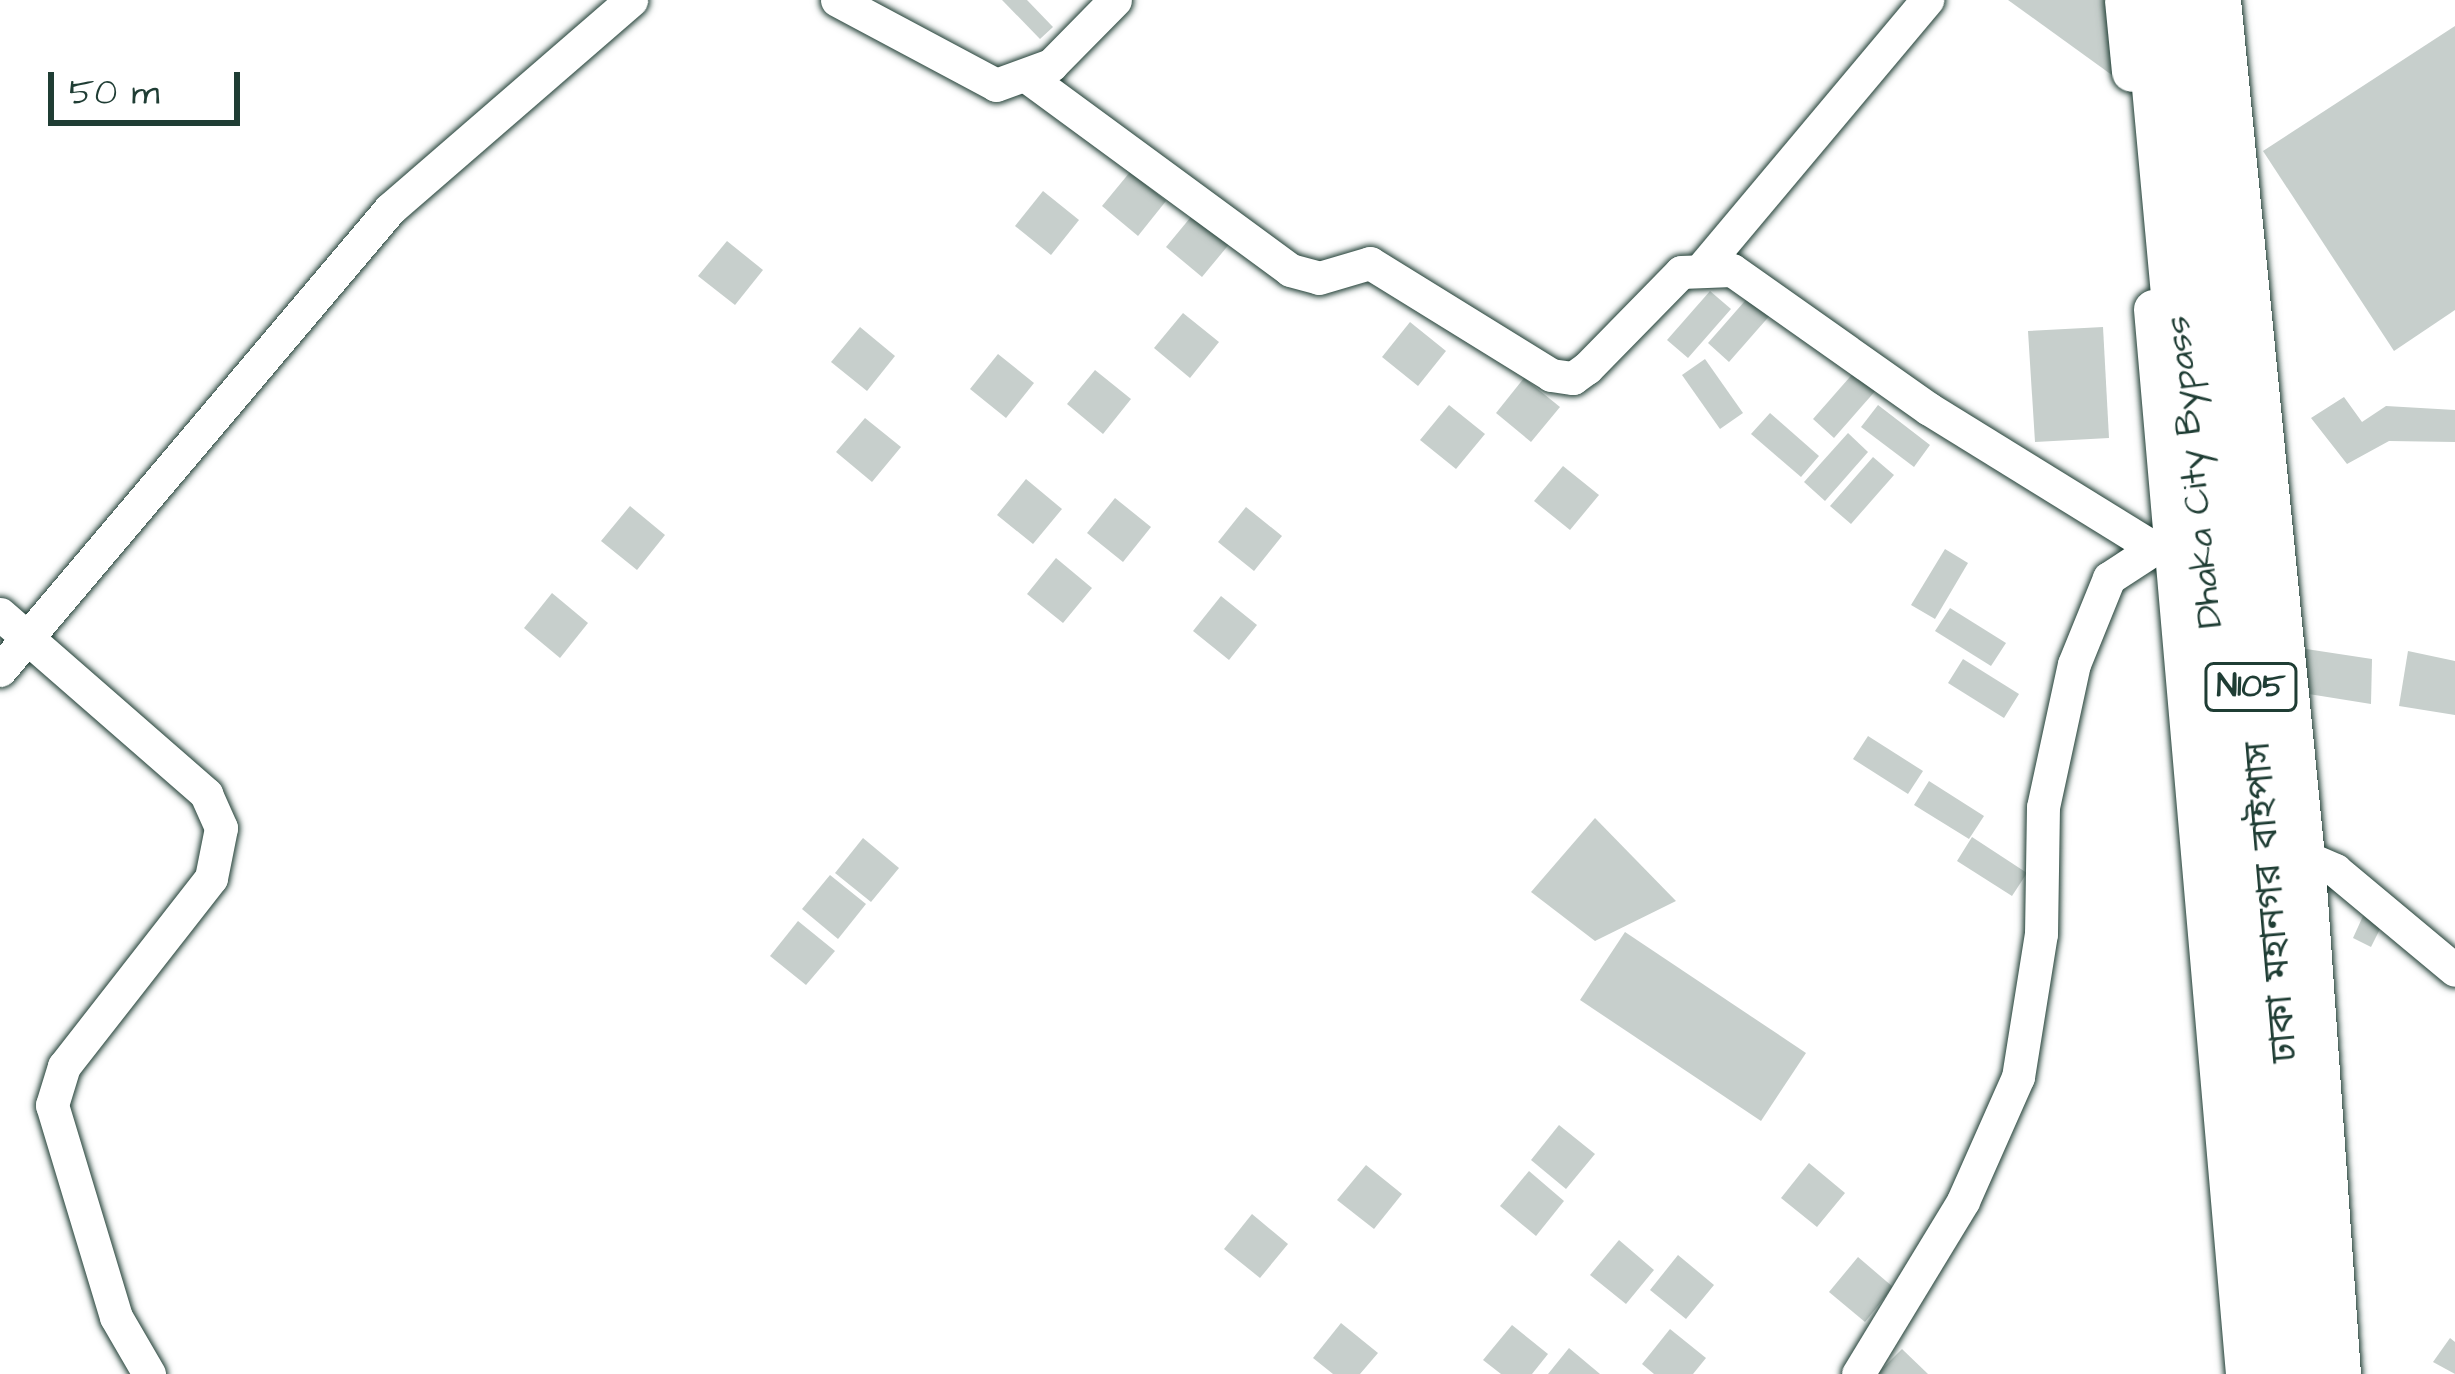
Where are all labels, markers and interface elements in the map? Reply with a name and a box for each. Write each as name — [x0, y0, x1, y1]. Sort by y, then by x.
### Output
scale bar — [54, 48, 246, 122]
text: 50 m — [69, 67, 160, 118]
street label: Dhaka City Bypass — [2156, 314, 2232, 630]
road number: N105 — [2203, 660, 2299, 714]
street label: ঢাকা মহানগর বাইপাস — [2236, 740, 2308, 1064]

